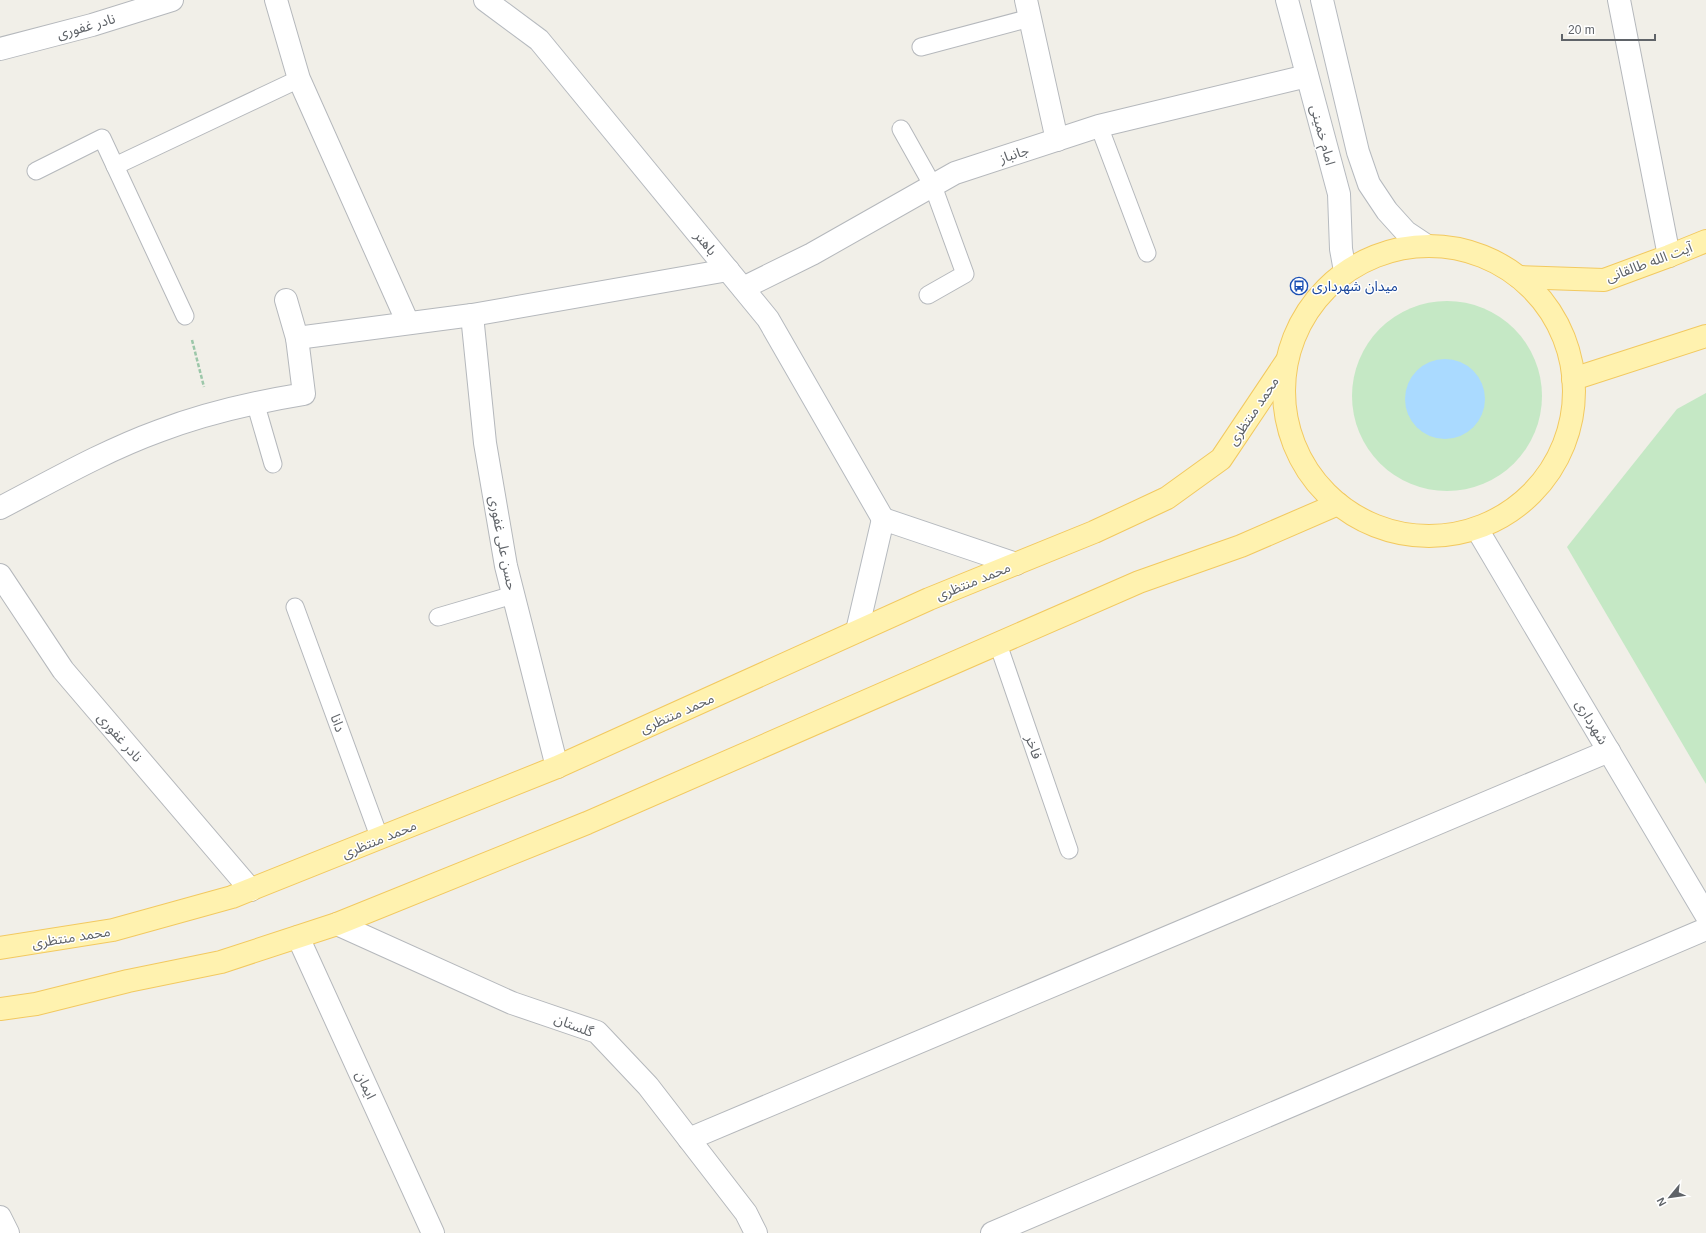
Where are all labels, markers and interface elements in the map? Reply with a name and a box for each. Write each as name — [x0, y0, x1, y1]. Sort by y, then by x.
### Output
street label: نادر غفوری — [55, 10, 117, 43]
scale bar — [1562, 16, 1655, 42]
text: 20 m — [1568, 23, 1595, 37]
street label: امام خمینی — [1304, 103, 1339, 168]
street label: جانباز — [996, 142, 1031, 168]
street label: باهنر — [690, 227, 721, 259]
street label: آیت الله طالقانی — [1604, 239, 1696, 286]
bus stop icon: میدان شهرداری — [1289, 276, 1309, 296]
place label: میدان شهرداری — [1312, 278, 1398, 295]
street label: محمد منتظری — [1224, 374, 1283, 449]
street label: حسن علی غفوری — [485, 494, 520, 592]
street label: محمد منتظری — [933, 559, 1013, 604]
street label: محمد منتظری — [638, 690, 717, 737]
street label: شهرداری — [1572, 697, 1611, 748]
street label: نادر غفوری — [94, 709, 146, 766]
street label: دانا — [327, 712, 349, 734]
street label: فاخر — [1021, 732, 1045, 761]
street label: محمد منتظری — [339, 817, 419, 862]
street label: محمد منتظری — [31, 923, 112, 952]
street label: گلستان — [552, 1010, 596, 1041]
street label: ایمان — [352, 1068, 379, 1102]
north arrow — [1650, 1177, 1690, 1217]
text: N — [1654, 1195, 1668, 1208]

